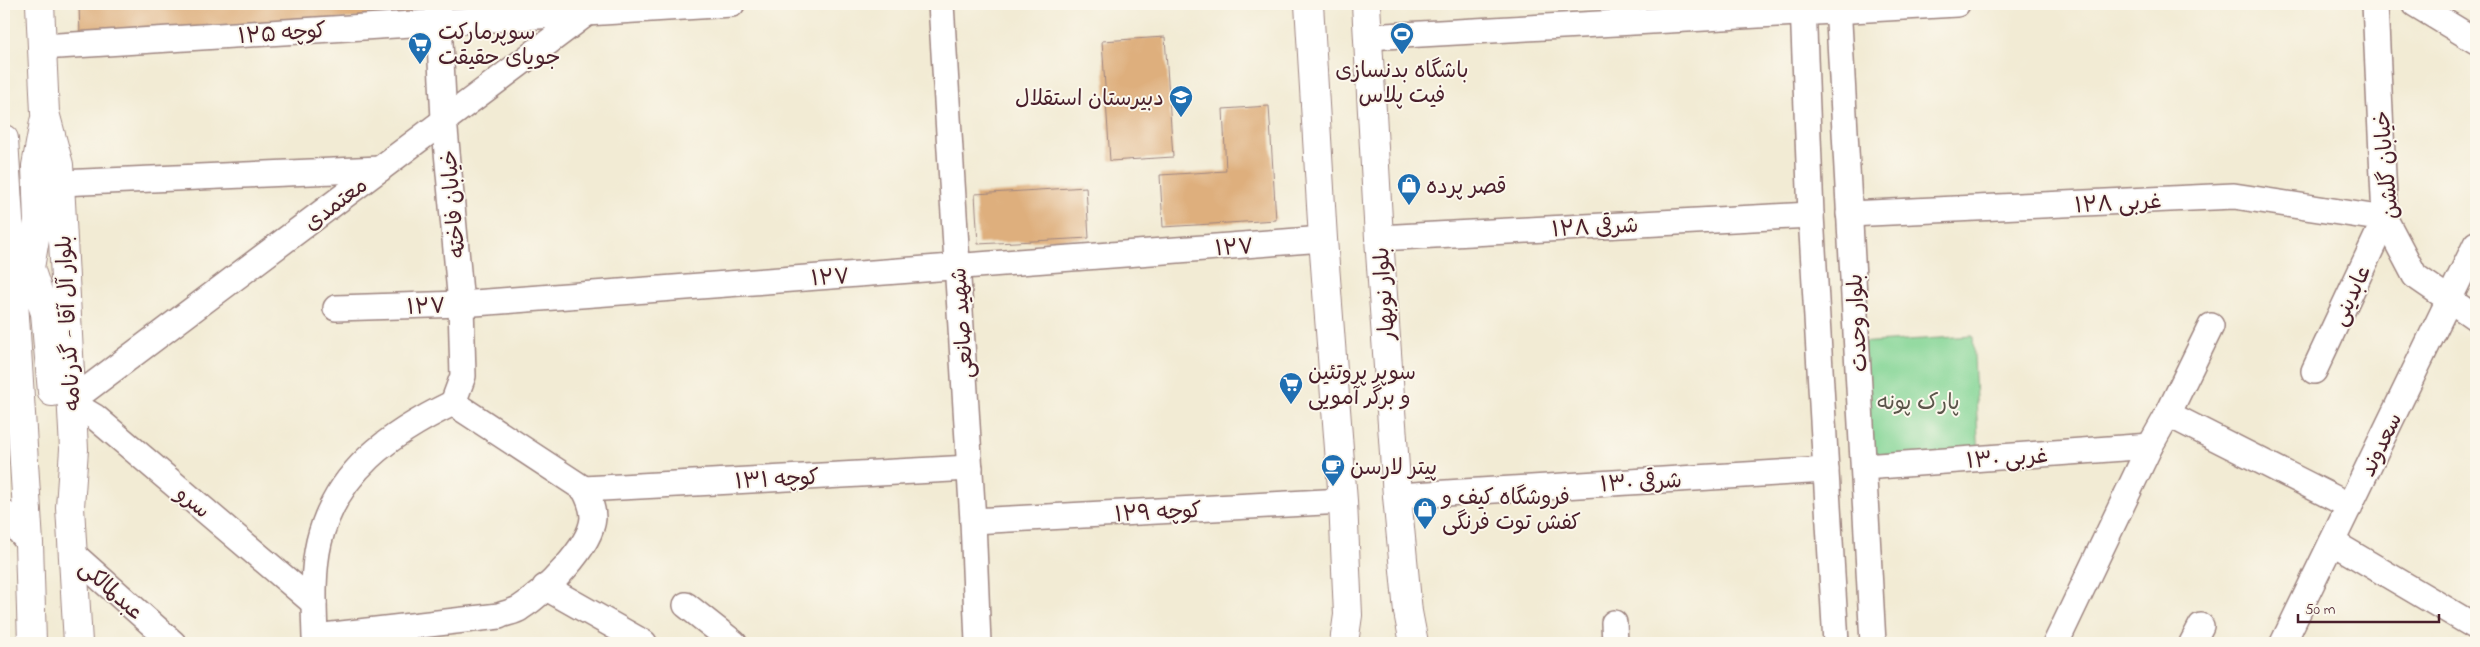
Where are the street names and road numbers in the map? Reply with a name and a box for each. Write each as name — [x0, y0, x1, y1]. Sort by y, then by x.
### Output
street label: کوچه ۱۲۵ — [237, 16, 327, 54]
street label: خیابان گلشن — [2367, 109, 2409, 220]
street label: خیابان فاخته — [434, 148, 476, 259]
street label: معتمدی — [298, 171, 375, 240]
street label: ۱۲۸ غربی — [2074, 187, 2162, 223]
street label: ۱۲۸ شرقی — [1551, 211, 1639, 247]
street label: ۱۲۷ — [1214, 232, 1254, 266]
street label: بلوار آل آقا - گذرنامه — [49, 234, 91, 412]
street label: بلوار نوبهار — [1367, 246, 1405, 343]
street label: عابدینی — [2325, 261, 2381, 332]
street label: ۱۲۷ — [810, 262, 850, 296]
street label: شهید صانعی — [944, 266, 984, 379]
street label: بلوار وحدت — [1840, 273, 1878, 373]
street label: ۱۲۷ — [406, 291, 446, 325]
street label: سعدوند — [2353, 408, 2412, 483]
street label: ۱۳۰ غربی — [1965, 441, 2049, 479]
street label: کوچه ۱۳۱ — [734, 463, 820, 499]
street label: ۱۳۰ شرقی — [1599, 466, 1683, 502]
street label: سرو — [167, 479, 216, 527]
street label: کوچه ۱۲۹ — [1114, 496, 1202, 532]
street label: عبدلمالکی — [71, 553, 149, 629]

